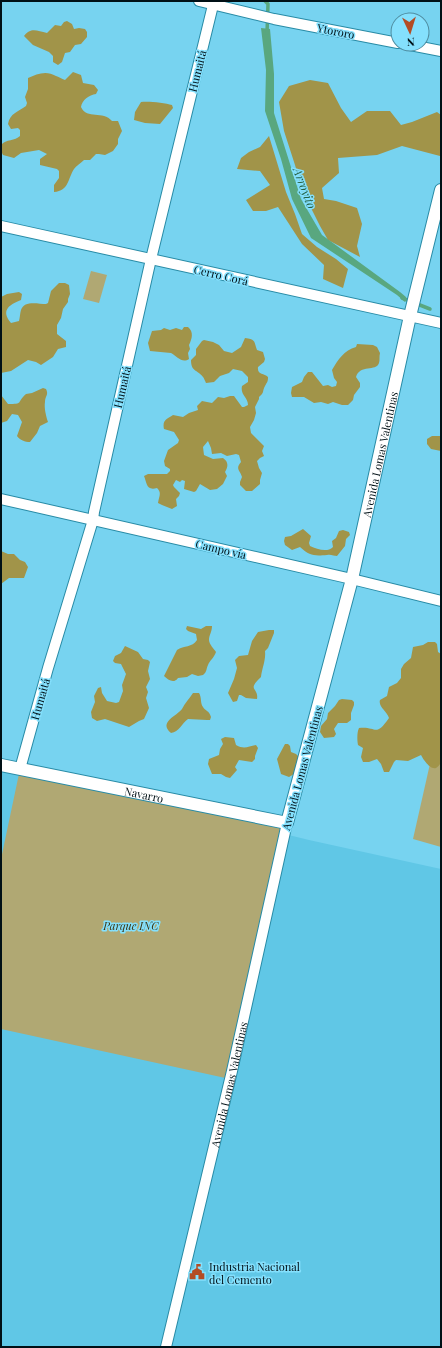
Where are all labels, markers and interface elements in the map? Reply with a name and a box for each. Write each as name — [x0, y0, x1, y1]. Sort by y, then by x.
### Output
north arrow — [390, 12, 430, 52]
street label: Ytororo — [315, 20, 356, 42]
text: N — [406, 35, 415, 50]
street label: Humaitá — [185, 48, 210, 93]
water label: Arroyito — [289, 163, 320, 211]
street label: Cerro Corá — [192, 261, 250, 289]
street label: Humaitá — [110, 364, 134, 409]
street label: Avenida Lomas Valentinas — [358, 390, 401, 520]
street label: Campo vía — [194, 536, 248, 562]
street label: Humaitá — [27, 676, 53, 721]
street label: Avenida Lomas Valentinas — [278, 704, 326, 833]
street label: Navarro — [123, 783, 165, 805]
park label: Parque INC — [102, 918, 159, 933]
street label: Avenida Lomas Valentinas — [206, 1020, 250, 1149]
place label: Industria Nacional del Cemento — [209, 1259, 300, 1287]
public building icon: Industria Nacional del Cemento — [188, 1263, 206, 1281]

